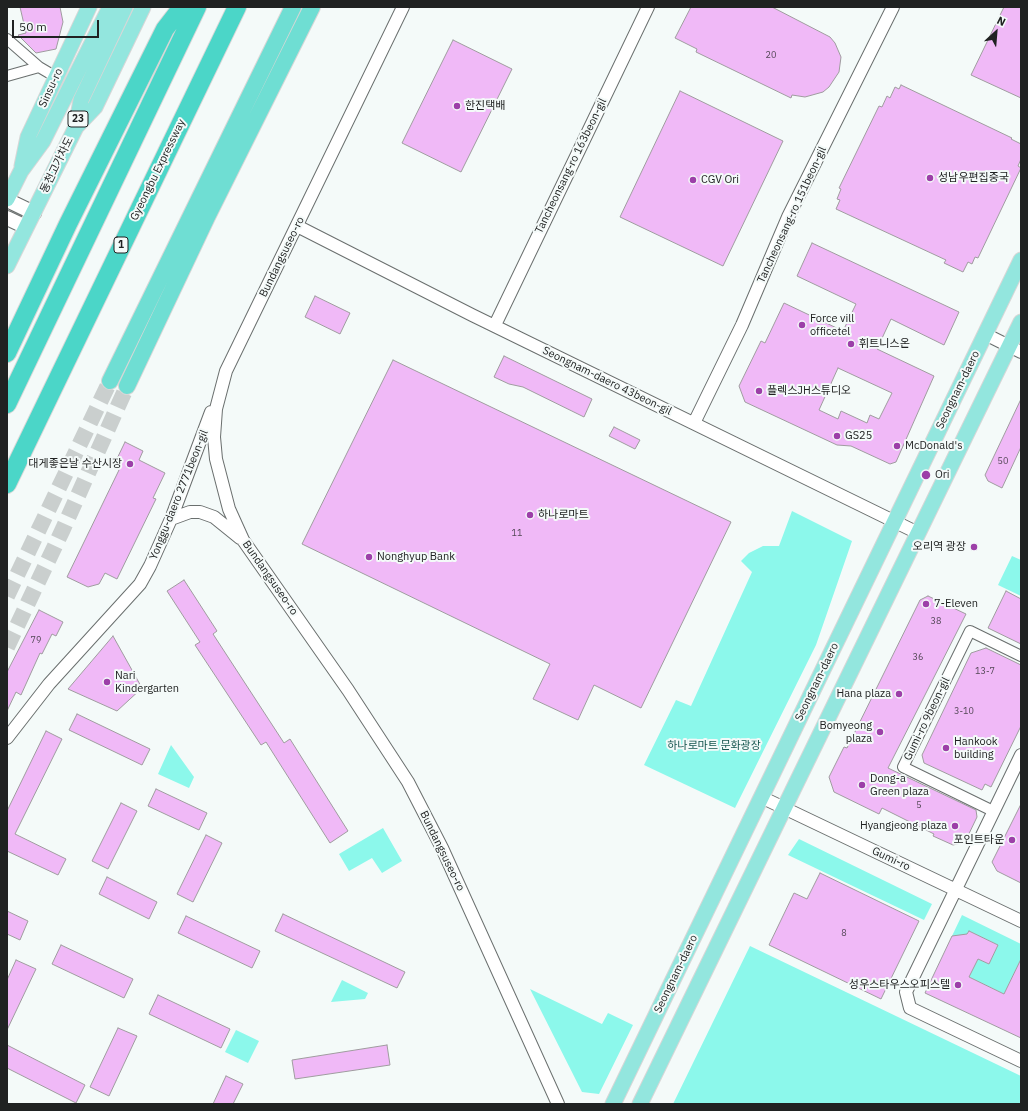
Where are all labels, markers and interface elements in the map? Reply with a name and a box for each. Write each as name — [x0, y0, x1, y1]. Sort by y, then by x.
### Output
scale bar — [14, 12, 101, 38]
north arrow — [976, 12, 1016, 52]
text: N — [995, 13, 1008, 29]
text: 50 m — [19, 19, 47, 34]
house number: 20 — [766, 50, 776, 60]
street label: Sinsu-ro — [36, 66, 66, 110]
street label: Tancheonsang-ro 163beon-gil — [532, 96, 610, 236]
place label: 한진택배 — [465, 99, 505, 113]
marker: 한진택배 — [452, 101, 462, 111]
road number: 23 — [68, 111, 88, 127]
street label: Gyeongbu Expressway — [128, 117, 188, 223]
street label: 동천고가차도 — [38, 135, 76, 195]
street label: Tancheonsang-ro 151beon-gil — [755, 145, 829, 285]
place label: 성남우편집중국 — [938, 171, 1009, 185]
place label: CGV Ori — [701, 173, 739, 187]
marker: 성남우편집중국 — [925, 173, 935, 183]
marker: CGV Ori — [688, 175, 698, 185]
street label: Bundangsuseo-ro — [257, 215, 307, 299]
road number: 1 — [114, 237, 128, 253]
place label: Force vill officetel — [810, 312, 854, 338]
marker: Force vill officetel — [797, 320, 807, 330]
place label: 휘트니스온 — [859, 337, 910, 351]
marker: 휘트니스온 — [846, 339, 856, 349]
street label: Seongnam-daero 43beon-gil — [540, 344, 674, 418]
street label: Seongnam-daero — [933, 349, 983, 431]
place label: 플렉스JH스튜디오 — [767, 384, 851, 398]
marker: 플렉스JH스튜디오 — [754, 386, 764, 396]
street label: Yonggu-daero 2771beon-gil — [147, 428, 211, 562]
place label: GS25 — [845, 429, 872, 443]
marker: GS25 — [832, 431, 842, 441]
place label: McDonald's — [905, 439, 963, 453]
marker: McDonald's — [892, 441, 902, 451]
house number: 50 — [998, 456, 1008, 466]
place label: 대게좋은날 수산시장 — [28, 457, 122, 471]
marker: 대게좋은날 수산시장 — [125, 459, 135, 469]
place label: Ori — [935, 468, 950, 482]
marker: Ori — [920, 469, 932, 481]
place label: 하나로마트 — [538, 508, 589, 522]
marker: 하나로마트 — [525, 510, 535, 520]
house number: 11 — [512, 528, 522, 538]
street label: Bundangsuseo-ro — [239, 538, 301, 618]
place label: 오리역 광장 — [913, 540, 966, 554]
marker: 오리역 광장 — [969, 542, 979, 552]
place label: Nonghyup Bank — [377, 550, 455, 564]
marker: Nonghyup Bank — [364, 552, 374, 562]
place label: 7-Eleven — [934, 597, 978, 611]
marker: 7-Eleven — [921, 599, 931, 609]
house number: 38 — [931, 616, 941, 626]
house number: 79 — [31, 635, 41, 645]
street label: Seongnam-daero — [792, 641, 842, 723]
house number: 36 — [913, 652, 923, 662]
house number: 13-7 — [975, 666, 995, 676]
place label: Nari Kindergarten — [115, 669, 179, 695]
street label: Gumi-ro 9beon-gil — [901, 675, 953, 763]
marker: Nari Kindergarten — [102, 677, 112, 687]
place label: Hana plaza — [836, 687, 891, 701]
marker: Hana plaza — [894, 689, 904, 699]
house number: 3-10 — [954, 706, 974, 716]
place label: Bomyeong plaza — [819, 719, 872, 745]
marker: Bomyeong plaza — [875, 727, 885, 737]
place label: Hankook building — [954, 735, 998, 761]
park label: 하나로마트 문화광장 — [667, 739, 761, 753]
marker: Hankook building — [941, 743, 951, 753]
place label: Dong-a Green plaza — [870, 772, 929, 798]
marker: Dong-a Green plaza — [857, 780, 867, 790]
house number: 5 — [916, 800, 922, 810]
street label: Bundangsuseo-ro — [417, 809, 467, 893]
place label: Hyangjeong plaza — [860, 819, 947, 833]
marker: Hyangjeong plaza — [950, 821, 960, 831]
place label: 포인트타운 — [953, 833, 1004, 847]
marker: 포인트타운 — [1007, 835, 1017, 845]
street label: Gumi-ro — [870, 844, 912, 874]
house number: 8 — [841, 928, 847, 938]
street label: Seongnam-daero — [651, 933, 701, 1015]
place label: 성우스타우스오피스텔 — [849, 978, 950, 992]
marker: 성우스타우스오피스텔 — [953, 980, 963, 990]

